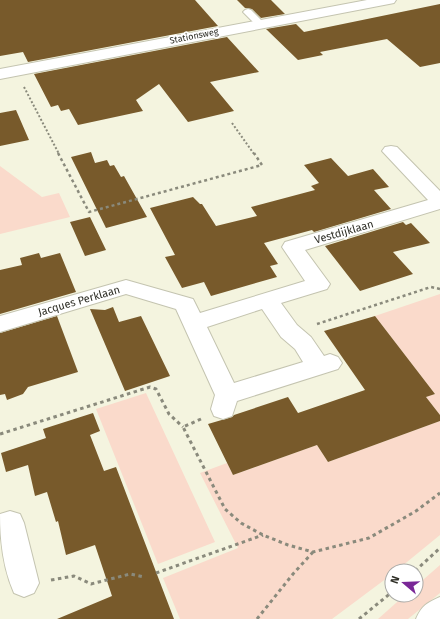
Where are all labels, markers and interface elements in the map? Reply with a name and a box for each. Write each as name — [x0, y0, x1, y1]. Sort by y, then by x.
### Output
street label: Stationsweg — [169, 26, 220, 46]
street label: Vestdijklaan — [313, 217, 375, 247]
street label: Jacques Perklaan — [36, 283, 122, 319]
north arrow — [384, 563, 424, 603]
text: N — [388, 574, 402, 585]

